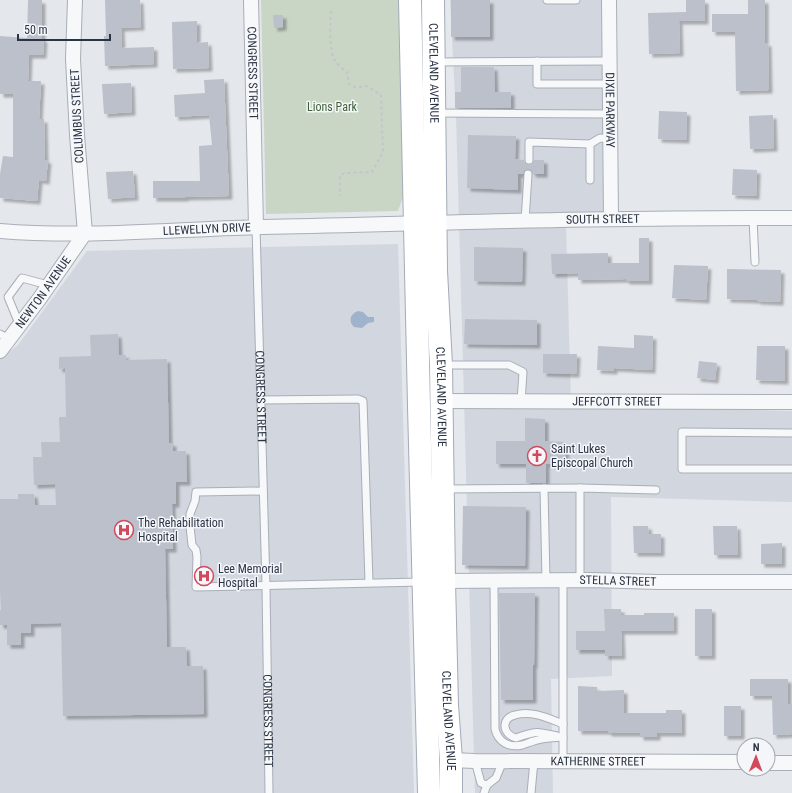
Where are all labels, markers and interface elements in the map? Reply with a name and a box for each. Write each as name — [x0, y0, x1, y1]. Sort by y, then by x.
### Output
scale bar — [18, 16, 110, 42]
text: 50 m — [24, 23, 48, 37]
street label: CLEVELAND AVENUE — [426, 23, 441, 123]
street label: CONGRESS STREET — [245, 26, 261, 120]
street label: COLUMBUS STREET — [68, 68, 86, 164]
street label: DIXIE PARKWAY — [603, 72, 617, 149]
park label: Lions Park — [307, 100, 358, 114]
street label: SOUTH STREET — [566, 212, 640, 227]
street label: LLEWELLYN DRIVE — [163, 220, 251, 238]
street label: NEWTON AVENUE — [13, 253, 74, 331]
street label: CLEVELAND AVENUE — [433, 346, 449, 447]
street label: CONGRESS STREET — [252, 350, 269, 444]
street label: JEFFCOTT STREET — [572, 394, 662, 409]
place label: Saint Lukes Episcopal Church — [551, 442, 633, 470]
church icon: Saint Lukes Episcopal Church — [526, 445, 548, 467]
place label: The Rehabilitation Hospital — [138, 516, 224, 544]
hospital icon: The Rehabilitation Hospital — [113, 519, 135, 541]
place label: Lee Memorial Hospital — [218, 562, 282, 590]
hospital icon: Lee Memorial Hospital — [193, 565, 215, 587]
street label: STELLA STREET — [580, 573, 657, 589]
street label: CLEVELAND AVENUE — [439, 670, 458, 771]
street label: CONGRESS STREET — [260, 674, 276, 768]
north arrow — [736, 737, 776, 777]
text: N — [753, 741, 760, 754]
street label: KATHERINE STREET — [550, 754, 646, 769]

